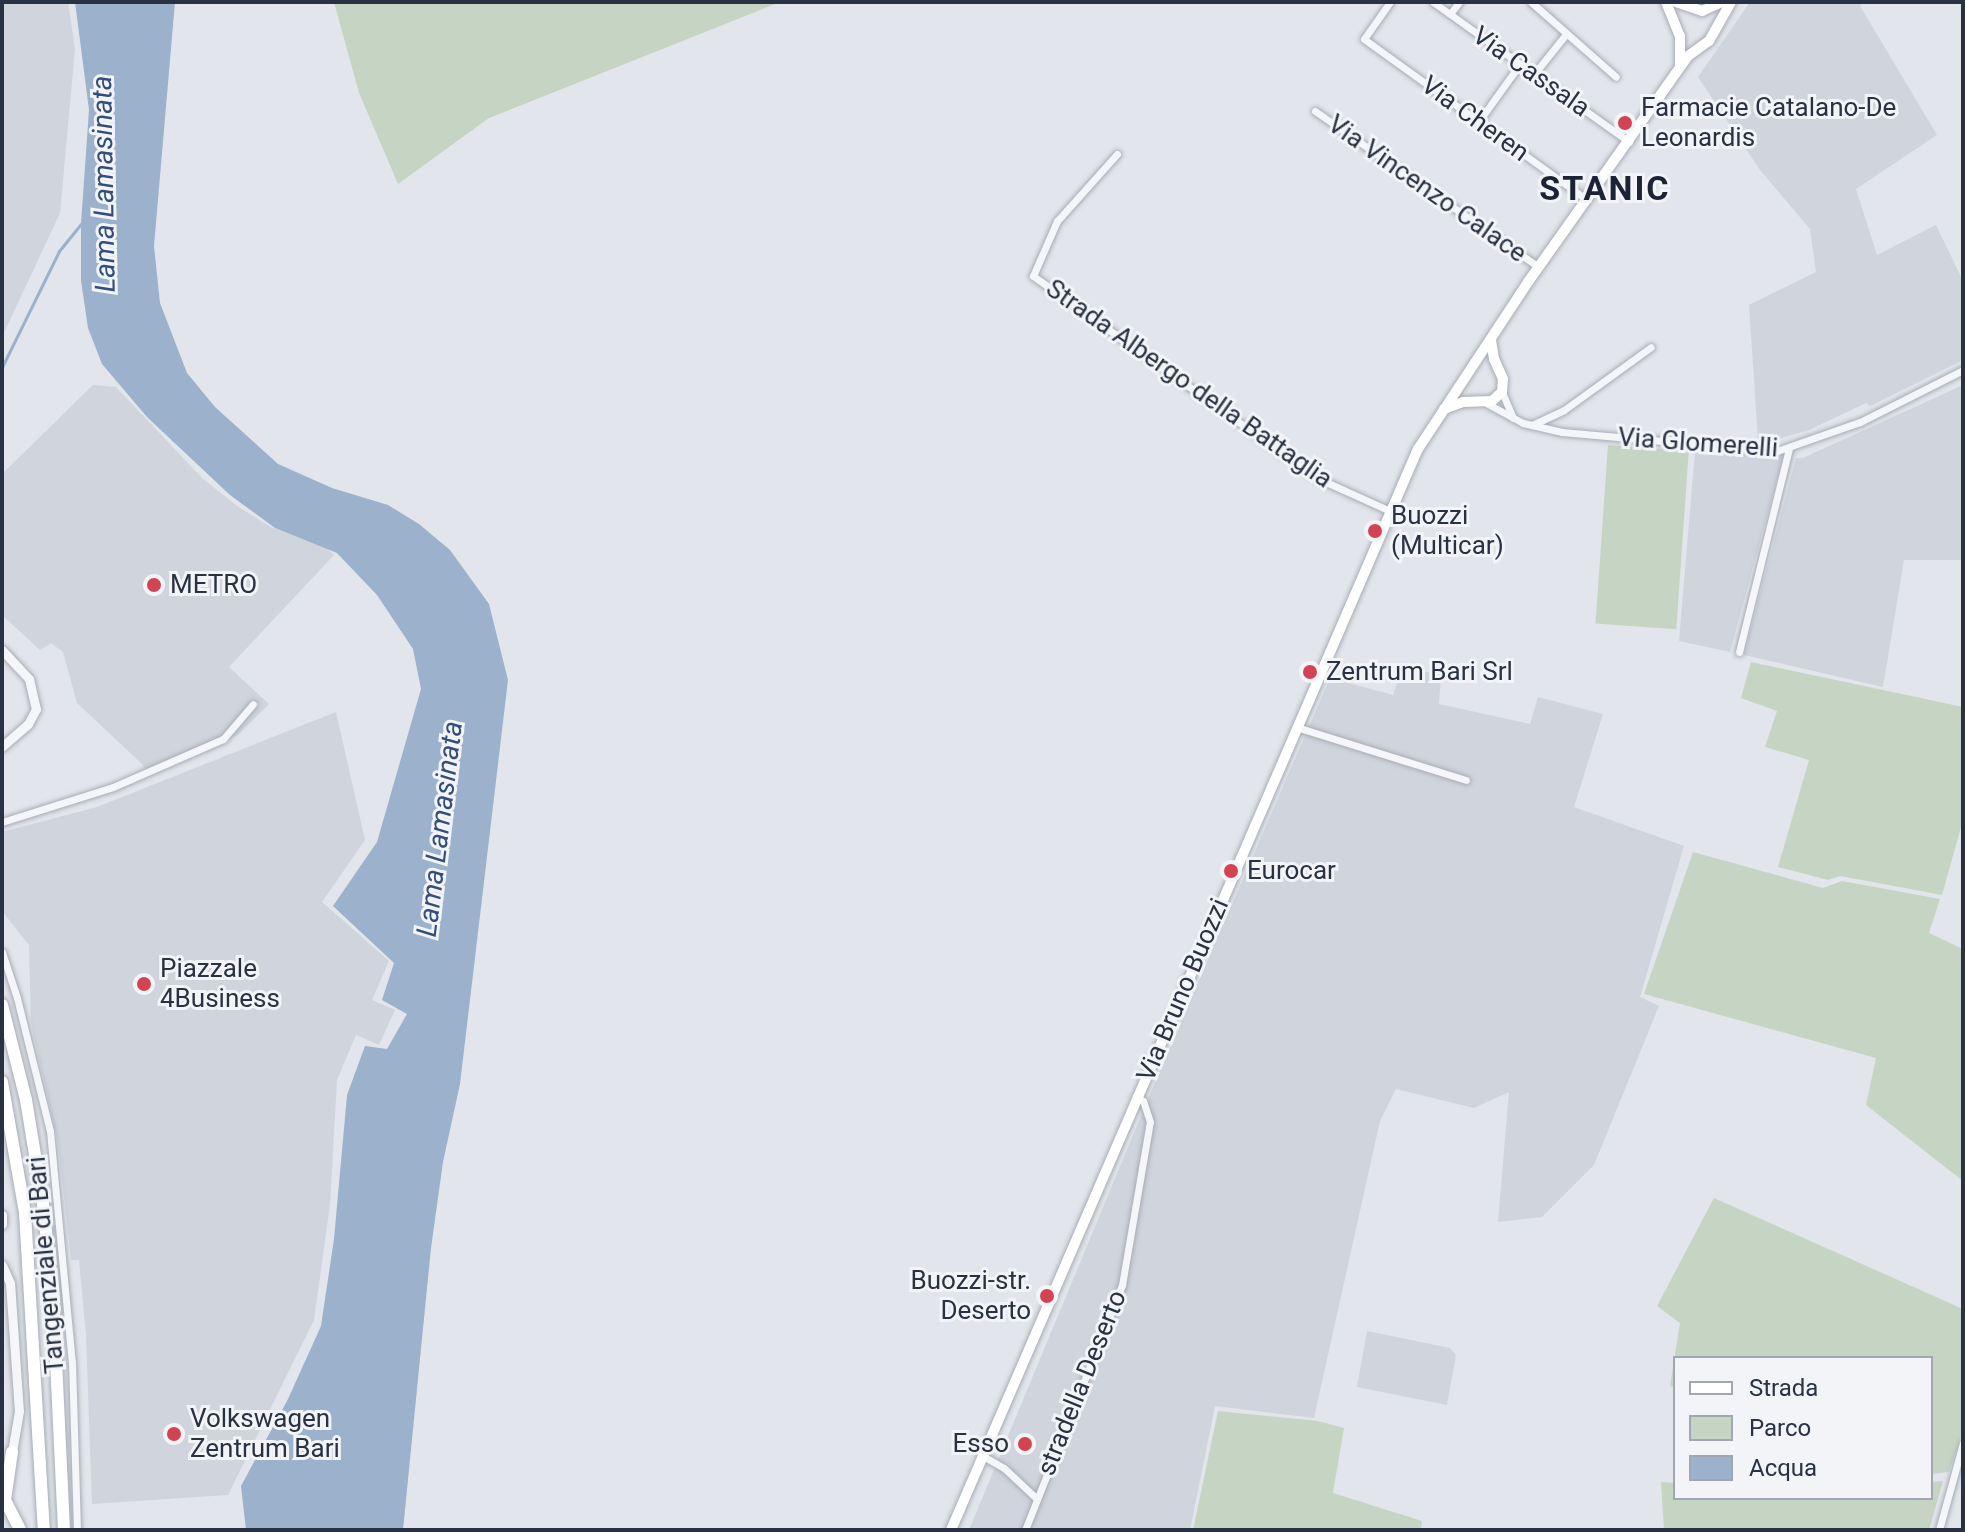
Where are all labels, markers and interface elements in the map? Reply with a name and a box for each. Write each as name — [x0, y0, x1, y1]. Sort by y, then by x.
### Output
street label: Via Cassala — [1466, 20, 1596, 124]
street label: Via Cheren — [1415, 70, 1535, 168]
water label: Lama Lamasinata — [85, 75, 123, 293]
place label: Farmacie Catalano-De Leonardis — [1641, 92, 1896, 154]
street label: Via Vincenzo Calace — [1322, 109, 1532, 269]
marker: Farmacie Catalano-De Leonardis — [1616, 114, 1634, 132]
district label: STANIC — [1539, 169, 1671, 209]
street label: Strada Albergo della Battaglia — [1040, 273, 1338, 495]
street label: Via Glomerelli — [1617, 422, 1779, 464]
place label: Buozzi (Multicar) — [1391, 500, 1504, 562]
marker: Buozzi (Multicar) — [1366, 522, 1384, 540]
place label: METRO — [170, 569, 257, 601]
marker: METRO — [145, 576, 163, 594]
place label: Zentrum Bari Srl — [1326, 656, 1513, 688]
marker: Zentrum Bari Srl — [1301, 663, 1319, 681]
water label: Lama Lamasinata — [410, 719, 470, 939]
place label: Eurocar — [1247, 855, 1336, 887]
marker: Eurocar — [1222, 862, 1240, 880]
street label: Via Bruno Buozzi — [1130, 894, 1236, 1086]
place label: Piazzale 4Business — [160, 953, 280, 1014]
marker: Piazzale 4Business — [135, 975, 153, 993]
street label: Tangenziale di Bari — [21, 1155, 71, 1375]
place label: Buozzi-str. Deserto — [911, 1265, 1031, 1326]
street label: stradella Deserto — [1031, 1286, 1133, 1480]
marker: Buozzi-str. Deserto — [1038, 1287, 1056, 1305]
legend — [1673, 1356, 1933, 1500]
text: Strada — [1749, 1374, 1818, 1402]
place label: Volkswagen Zentrum Bari — [190, 1403, 340, 1464]
text: Parco — [1749, 1414, 1811, 1442]
marker: Volkswagen Zentrum Bari — [165, 1425, 183, 1443]
place label: Esso — [953, 1428, 1009, 1460]
marker: Esso — [1016, 1435, 1034, 1453]
text: Acqua — [1749, 1454, 1817, 1482]

